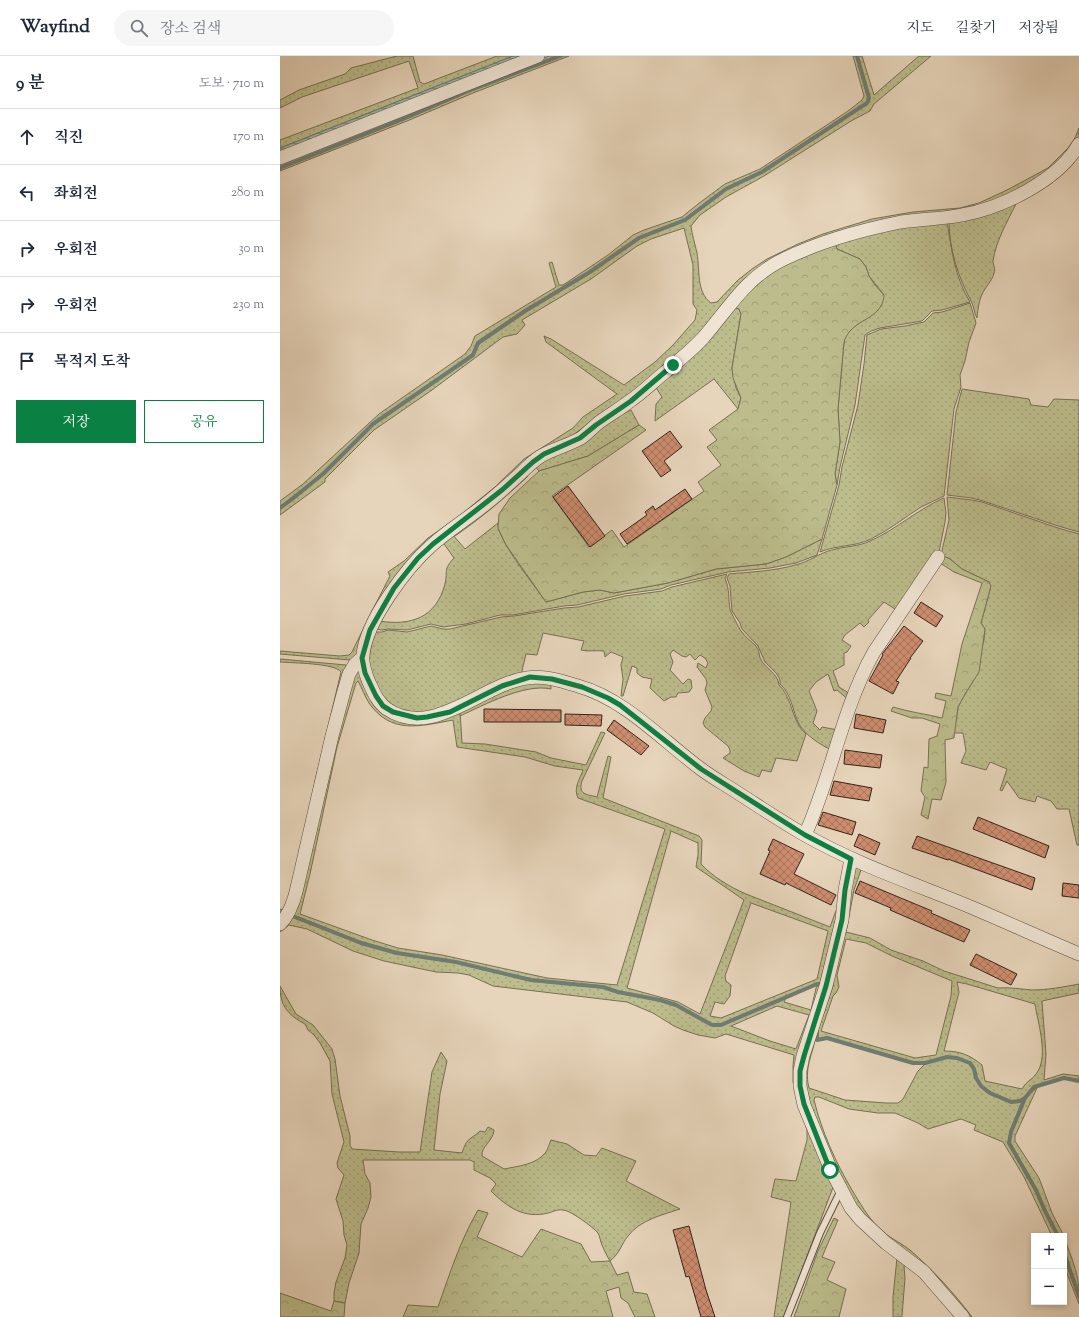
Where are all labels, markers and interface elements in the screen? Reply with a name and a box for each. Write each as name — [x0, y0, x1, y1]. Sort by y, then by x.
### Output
search box — [114, 10, 394, 46]
text: Wayfind — [20, 14, 90, 41]
icon: search — [128, 17, 150, 39]
text: 장소 검색 — [160, 19, 221, 40]
text: 지도 — [907, 19, 934, 39]
text: 길찾기 — [956, 19, 996, 39]
text: 저장됨 — [1018, 19, 1059, 39]
text: 9 분 — [16, 72, 44, 96]
text: 도보 · 710 m — [199, 75, 264, 93]
icon: ahead — [16, 126, 38, 148]
text: 직진 — [54, 128, 83, 149]
text: 170 m — [233, 128, 264, 146]
icon: left — [16, 182, 38, 204]
text: 좌회전 — [54, 184, 97, 205]
text: 280 m — [231, 184, 264, 202]
icon: right — [16, 238, 38, 260]
text: 우회전 — [54, 240, 97, 261]
text: 30 m — [238, 240, 264, 258]
icon: right — [16, 294, 38, 316]
text: 우회전 — [54, 296, 97, 317]
text: 230 m — [232, 296, 264, 314]
icon: arrive — [16, 350, 38, 372]
text: 목적지 도착 — [54, 352, 130, 373]
route end — [664, 356, 682, 374]
button: 저장 — [16, 400, 136, 443]
button: 공유 — [144, 400, 264, 443]
route start — [821, 1161, 839, 1179]
map controls — [1031, 1233, 1067, 1305]
button: + — [1031, 1233, 1067, 1269]
button: − — [1031, 1269, 1067, 1305]

